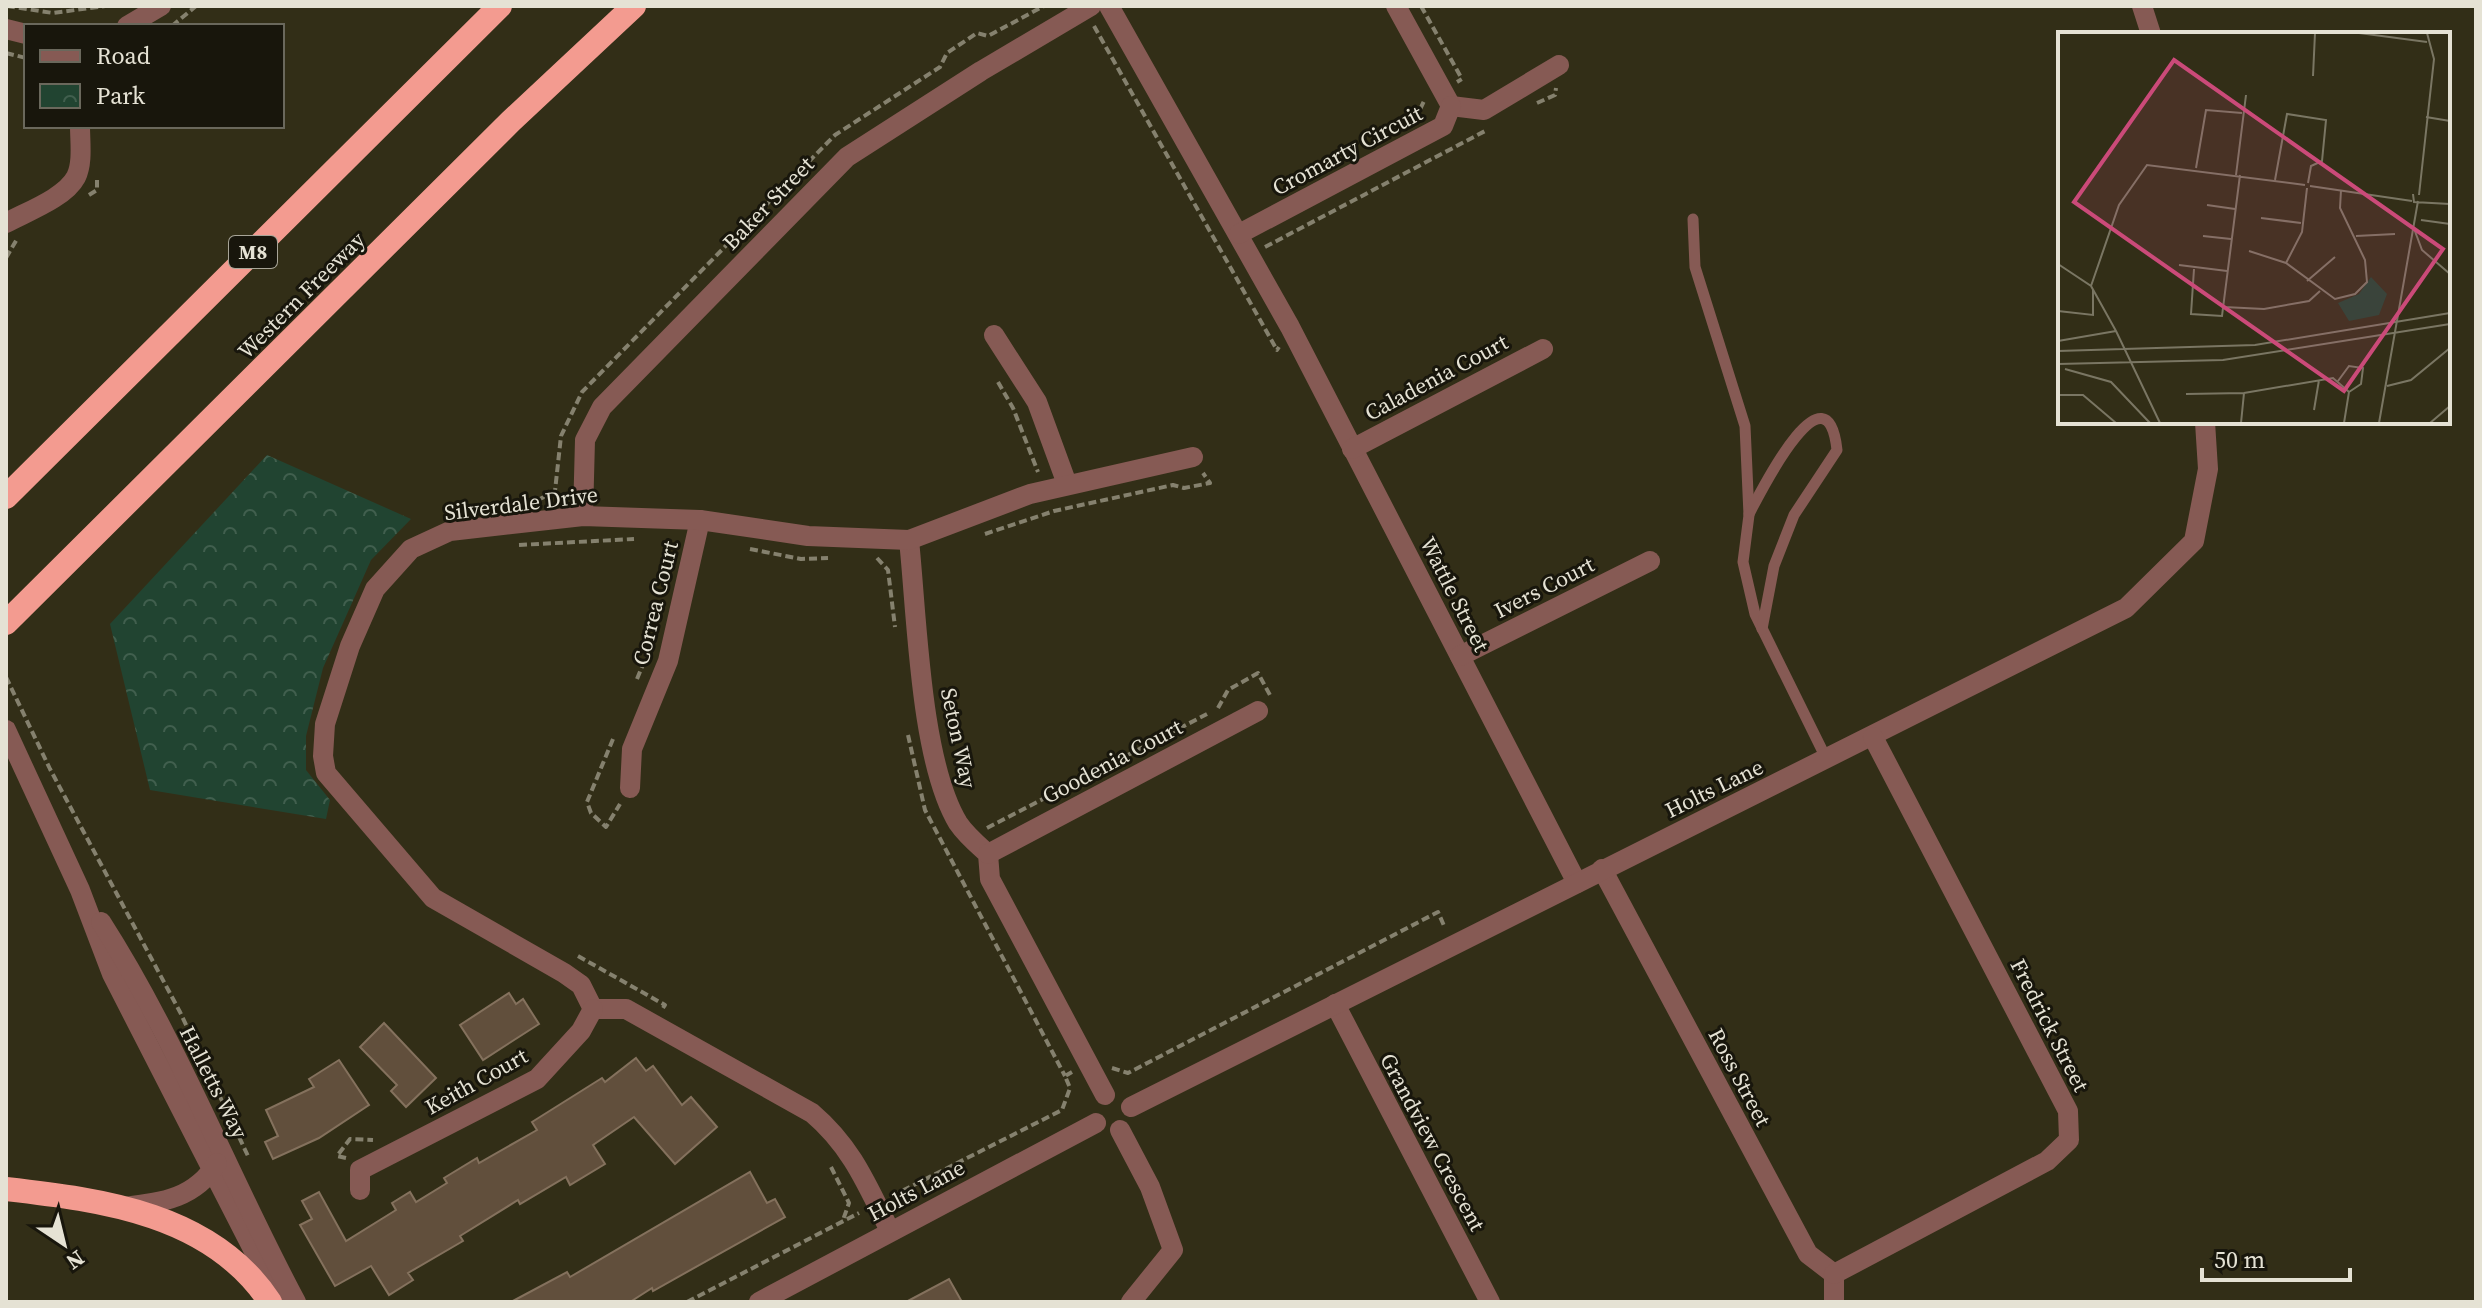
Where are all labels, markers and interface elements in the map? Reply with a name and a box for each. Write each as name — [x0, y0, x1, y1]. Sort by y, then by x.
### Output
legend — [24, 24, 284, 128]
inset map — [2058, 32, 2450, 424]
text: Road — [96, 39, 151, 72]
text: Park — [96, 79, 146, 112]
street label: Cromarty Circuit — [1267, 97, 1428, 202]
street label: Baker Street — [716, 149, 821, 256]
street label: Western Freeway — [231, 224, 372, 365]
road number: M8 — [229, 236, 277, 268]
street label: Caladenia Court — [1359, 326, 1514, 427]
street label: Silverdale Drive — [442, 479, 600, 527]
street label: Wattle Street — [1413, 531, 1497, 657]
street label: Correa Court — [625, 537, 685, 668]
street label: Ivers Court — [1489, 549, 1600, 625]
street label: Seton Way — [934, 685, 984, 791]
street label: Goodenia Court — [1037, 711, 1188, 811]
street label: Holts Lane — [1660, 751, 1768, 825]
street label: Fredrick Street — [2004, 953, 2097, 1097]
street label: Halletts Way — [173, 1020, 256, 1144]
street label: Ross Street — [1702, 1023, 1779, 1132]
street label: Keith Court — [419, 1040, 533, 1121]
street label: Grandview Crescent — [1373, 1048, 1493, 1237]
street label: Holts Lane — [862, 1152, 970, 1228]
north arrow — [24, 1204, 104, 1284]
scale bar — [2202, 1232, 2350, 1282]
text: N — [60, 1243, 91, 1277]
text: 50 m — [2214, 1243, 2265, 1276]

